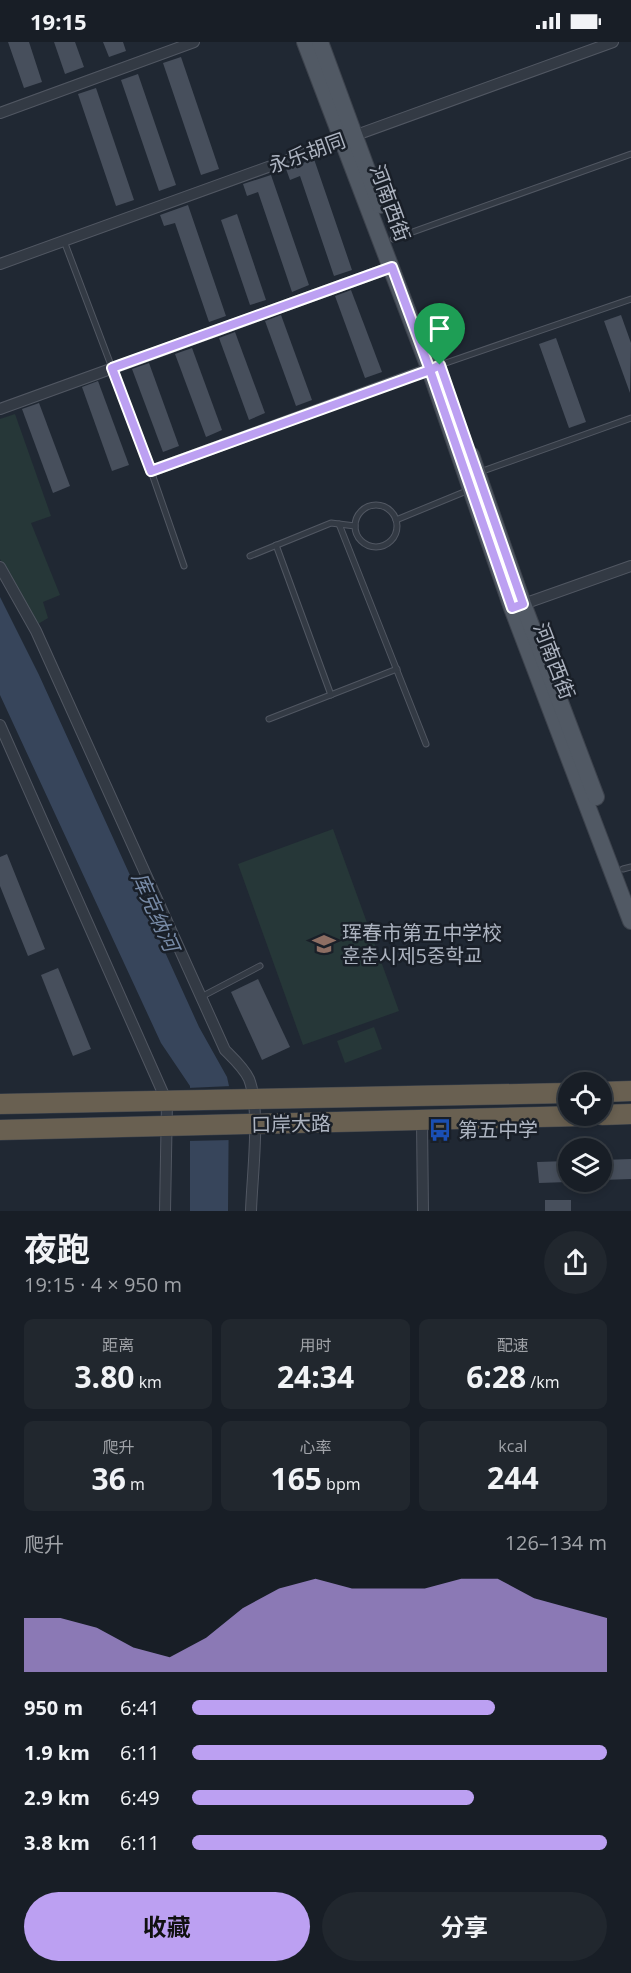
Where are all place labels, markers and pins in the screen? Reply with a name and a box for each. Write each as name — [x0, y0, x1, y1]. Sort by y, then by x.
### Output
pin — [414, 303, 465, 365]
place label: 珲春市第五中学校 훈춘시제5중학교 — [342, 919, 502, 969]
school or university icon: 珲春市第五中学校 훈춘시제5중학교 — [311, 931, 337, 957]
place label: 第五中学 — [458, 1116, 538, 1143]
bus stop icon: 第五中学 — [427, 1117, 453, 1143]

